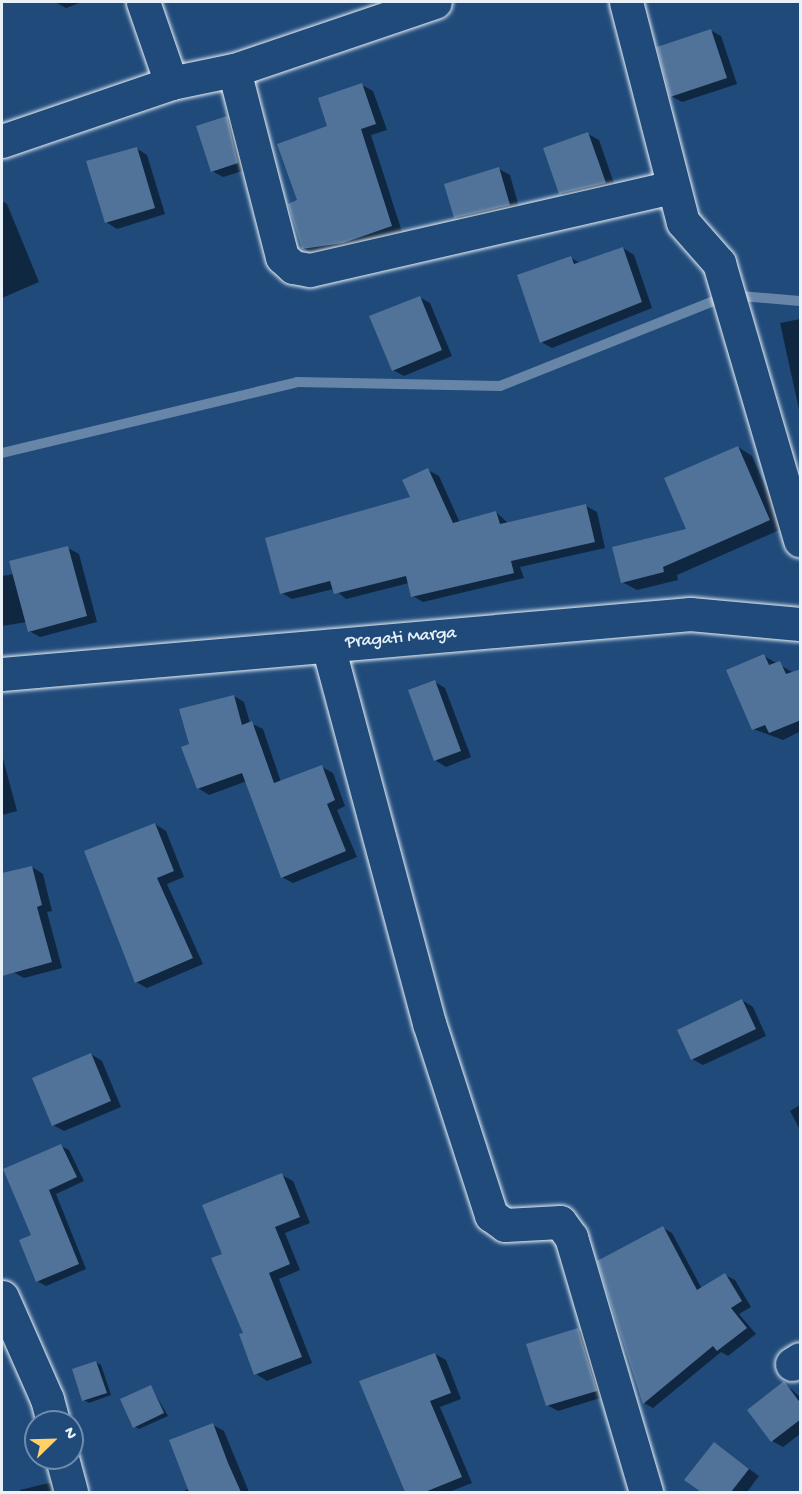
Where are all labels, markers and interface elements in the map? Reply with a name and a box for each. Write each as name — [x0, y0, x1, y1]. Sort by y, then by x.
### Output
street label: Pragati Marga — [345, 623, 457, 655]
north arrow — [24, 1410, 84, 1470]
text: N — [58, 1425, 80, 1442]

